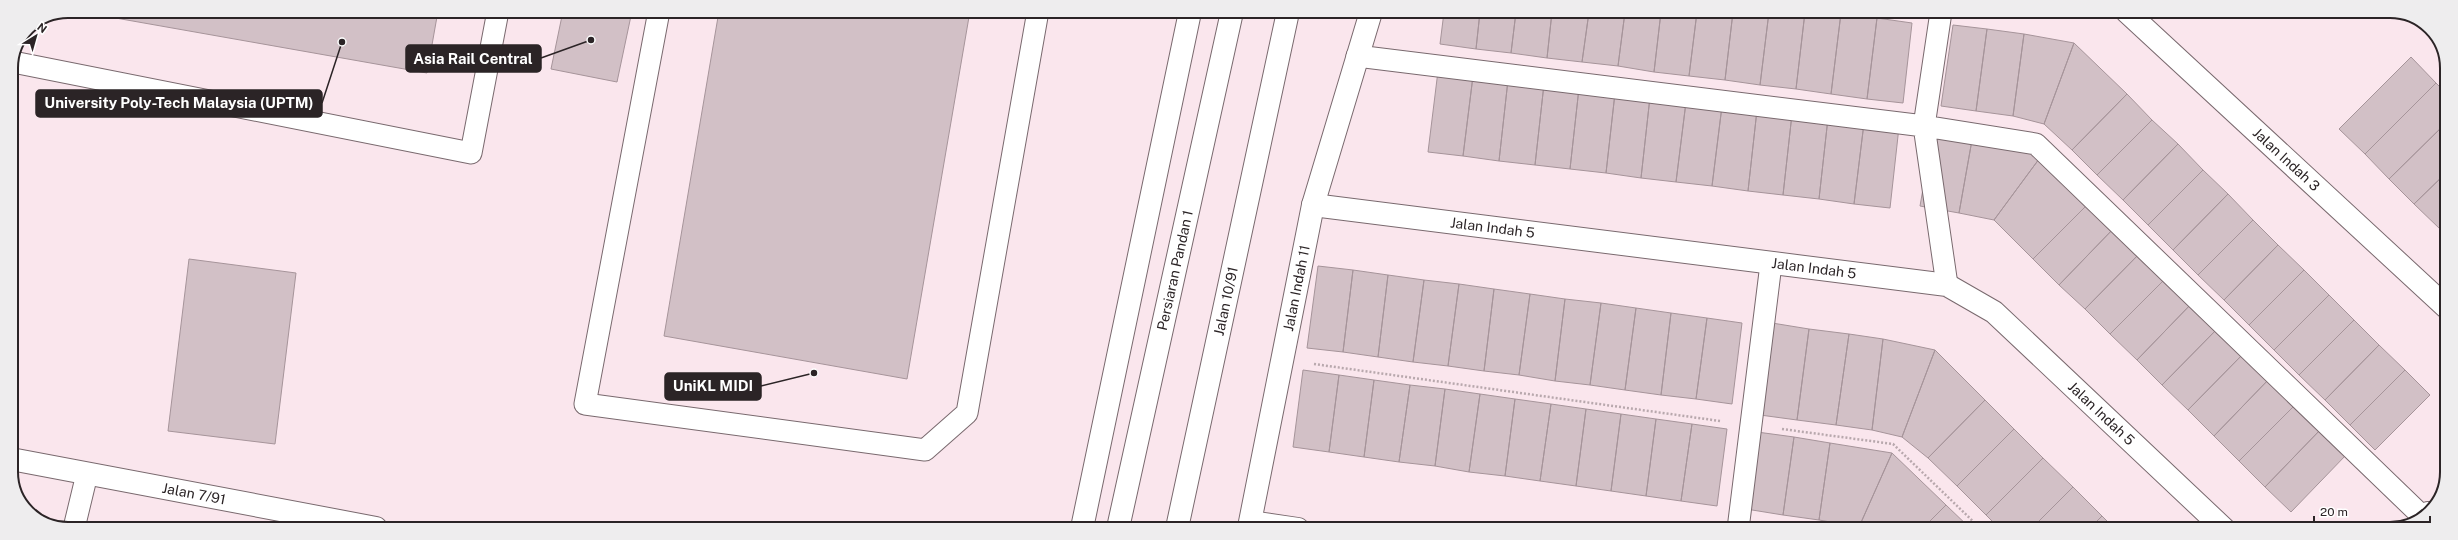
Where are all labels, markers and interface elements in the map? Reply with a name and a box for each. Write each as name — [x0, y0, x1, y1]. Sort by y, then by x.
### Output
north arrow — [16, 16, 56, 56]
text: N — [35, 21, 49, 35]
callout: Asia Rail Central — [406, 45, 541, 72]
text: Asia Rail Central — [413, 50, 533, 67]
callout: University Poly-Tech Malaysia (UPTM) — [36, 90, 322, 117]
text: University Poly-Tech Malaysia (UPTM) — [44, 94, 314, 111]
street label: Jalan Indah 3 — [2250, 125, 2323, 194]
street label: Persiaran Pandan 1 — [1154, 209, 1196, 332]
street label: Jalan Indah 5 — [1449, 214, 1536, 241]
street label: Jalan Indah 11 — [1280, 244, 1313, 333]
street label: Jalan Indah 5 — [1771, 255, 1857, 281]
street label: Jalan 10/91 — [1211, 265, 1241, 337]
callout: UniKL MIDI — [665, 373, 761, 400]
text: UniKL MIDI — [673, 377, 753, 394]
street label: Jalan Indah 5 — [2065, 378, 2138, 448]
street label: Jalan 7/91 — [161, 480, 227, 507]
scale bar — [2314, 498, 2430, 524]
text: 20 m — [2320, 505, 2348, 519]

